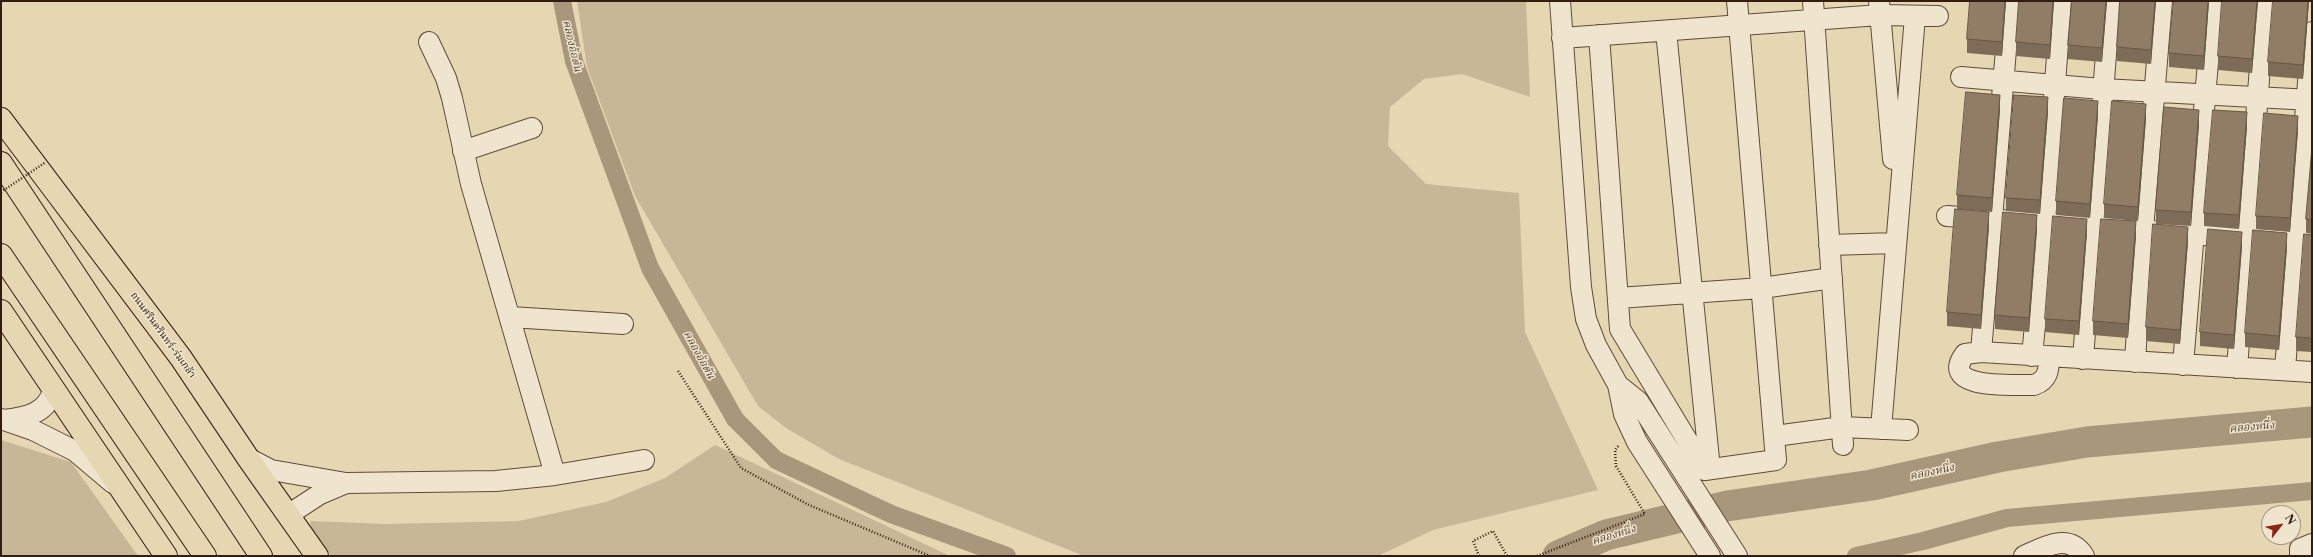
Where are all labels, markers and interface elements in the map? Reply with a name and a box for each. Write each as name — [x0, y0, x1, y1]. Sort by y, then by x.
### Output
water label: คลองอ้อตัน — [560, 19, 584, 73]
street label: ถนนศรีนครินทร์-ร่มเกล้า — [128, 290, 198, 380]
water label: คลองอ้อตัน — [680, 329, 718, 381]
water label: คลองหนึ่ง — [2229, 418, 2275, 436]
water label: คลองหนึ่ง — [1909, 461, 1955, 483]
north arrow — [2261, 505, 2301, 545]
text: N — [2282, 512, 2299, 527]
water label: คลองหนึ่ง — [1590, 522, 1638, 548]

